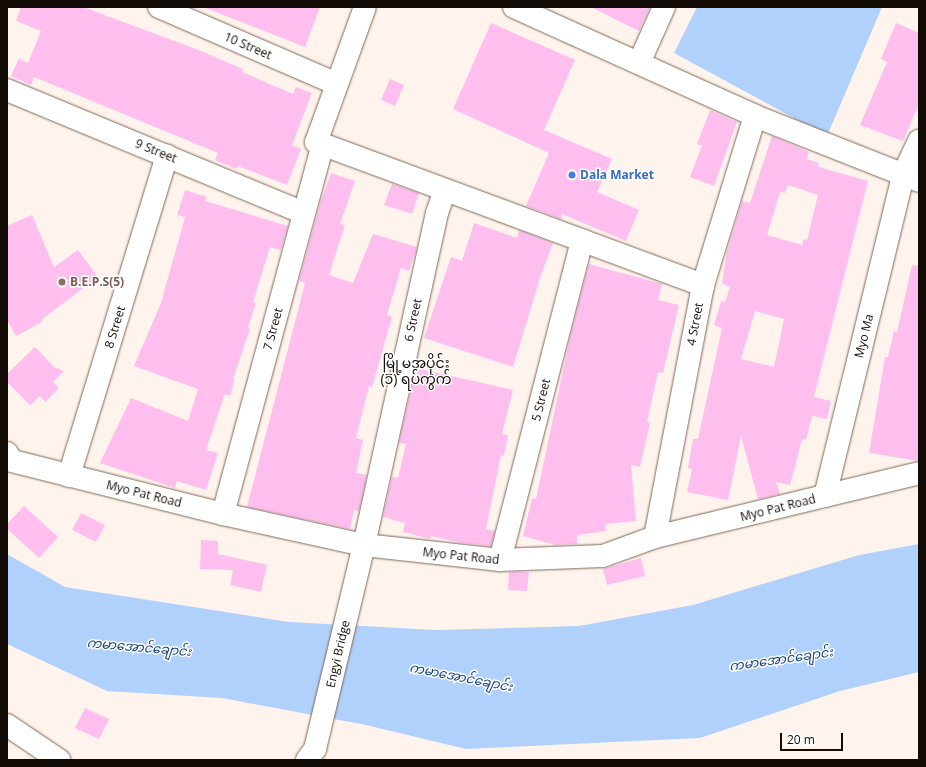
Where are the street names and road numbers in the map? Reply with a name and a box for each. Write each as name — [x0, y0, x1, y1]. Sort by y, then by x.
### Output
street label: 10 Street — [222, 30, 274, 62]
street label: 9 Street — [133, 136, 179, 166]
street label: 6 Street — [401, 297, 425, 343]
street label: 4 Street — [684, 301, 706, 347]
street label: 8 Street — [102, 304, 128, 350]
street label: 7 Street — [260, 306, 286, 352]
street label: Myo Ma — [852, 313, 876, 359]
street label: 5 Street — [529, 377, 553, 423]
street label: Myo Pat Road — [105, 478, 183, 510]
street label: Myo Pat Road — [739, 492, 817, 524]
street label: Myo Pat Road — [422, 545, 500, 567]
street label: Engyi Bridge — [323, 619, 353, 689]

